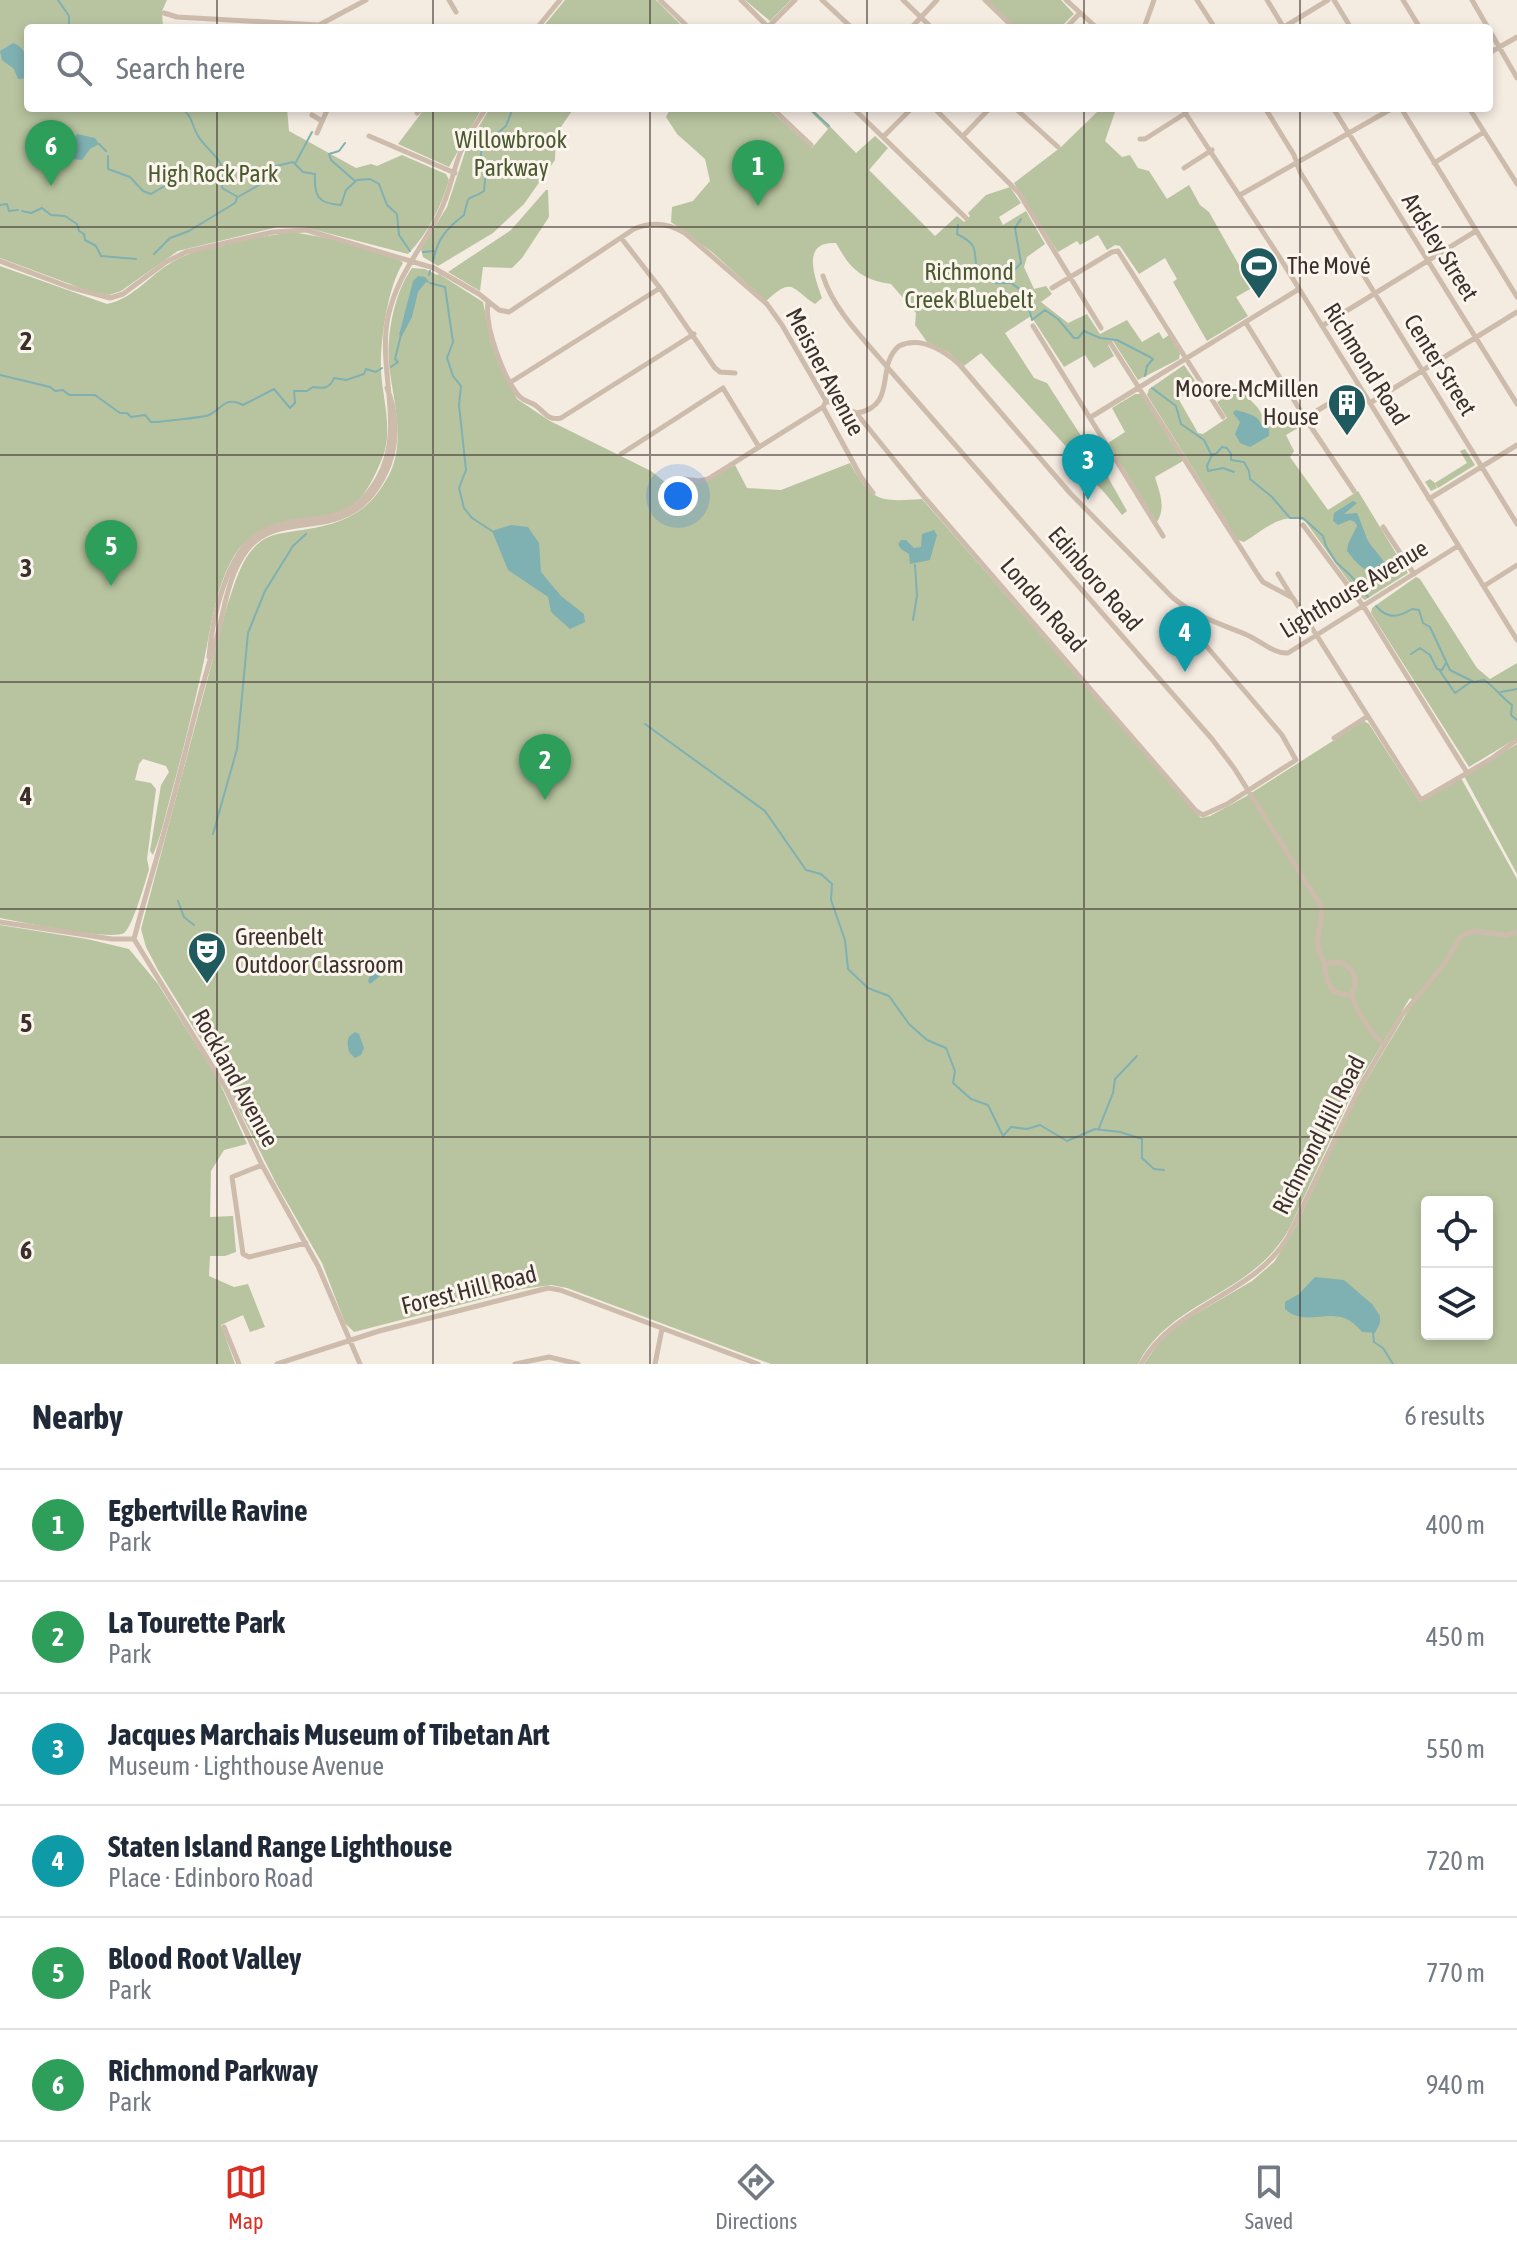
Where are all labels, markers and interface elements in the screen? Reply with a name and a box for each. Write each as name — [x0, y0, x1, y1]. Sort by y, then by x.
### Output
search box — [24, 24, 1493, 112]
icon: search — [52, 46, 96, 90]
text: Search here — [116, 51, 245, 85]
pin: 6 — [25, 120, 77, 186]
park label: Willowbrook Parkway — [455, 126, 568, 181]
pin: 1 — [732, 140, 784, 206]
park label: High Rock Park — [148, 160, 279, 187]
street label: Ardsley Street — [1397, 188, 1484, 305]
sports icon: The Mové — [1238, 245, 1280, 300]
place label: The Mové — [1287, 252, 1371, 279]
park label: Richmond Creek Bluebelt — [904, 258, 1034, 313]
street label: Richmond Road — [1318, 298, 1415, 430]
street label: Meisner Avenue — [781, 303, 870, 440]
street label: Center Street — [1399, 309, 1482, 420]
text: 2 — [20, 326, 32, 356]
place label: Moore-McMillen House — [1175, 375, 1319, 430]
building icon: Moore-McMillen House — [1326, 382, 1368, 437]
pin: 3 — [1062, 434, 1114, 500]
your location — [658, 476, 698, 516]
pin: 5 — [85, 520, 137, 586]
street label: Edinboro Road — [1043, 521, 1148, 636]
street label: Lighthouse Avenue — [1275, 534, 1432, 643]
street label: London Road — [995, 552, 1091, 657]
text: 3 — [20, 553, 32, 583]
pin: 4 — [1159, 606, 1211, 672]
pin: 2 — [519, 734, 571, 800]
text: 4 — [19, 781, 32, 811]
place label: Greenbelt Outdoor Classroom — [235, 923, 404, 978]
theatre icon: Greenbelt Outdoor Classroom — [186, 930, 228, 985]
street label: Rockland Avenue — [187, 1004, 284, 1151]
text: 5 — [20, 1008, 32, 1038]
street label: Richmond Hill Road — [1267, 1051, 1370, 1219]
map controls — [1421, 1196, 1493, 1340]
button: locate — [1421, 1196, 1493, 1268]
text: 6 — [20, 1235, 32, 1265]
street label: Forest Hill Road — [398, 1260, 539, 1319]
button: layers — [1421, 1268, 1493, 1340]
text: Nearby — [32, 1397, 123, 1436]
text: 6 results — [1404, 1401, 1485, 1431]
text: Egbertville Ravine — [108, 1493, 308, 1527]
text: 1 — [52, 1510, 64, 1540]
text: 400 m — [1426, 1510, 1485, 1540]
text: Park — [108, 1527, 151, 1557]
text: La Tourette Park — [108, 1605, 285, 1639]
text: 2 — [52, 1622, 64, 1652]
text: 450 m — [1426, 1622, 1485, 1652]
text: Park — [108, 1639, 151, 1669]
text: Jacques Marchais Museum of Tibetan Art — [108, 1717, 550, 1751]
text: 3 — [52, 1734, 64, 1764]
text: 550 m — [1426, 1734, 1485, 1764]
text: Museum · Lighthouse Avenue — [108, 1751, 384, 1781]
text: Staten Island Range Lighthouse — [108, 1829, 452, 1863]
text: 4 — [52, 1846, 64, 1876]
text: 720 m — [1426, 1846, 1485, 1876]
text: Place · Edinboro Road — [108, 1863, 313, 1893]
text: Blood Root Valley — [108, 1941, 301, 1975]
text: 5 — [52, 1958, 64, 1988]
text: 770 m — [1426, 1958, 1485, 1988]
text: Park — [108, 1975, 151, 2005]
text: Richmond Parkway — [108, 2053, 318, 2087]
text: 6 — [52, 2070, 64, 2100]
text: 940 m — [1426, 2070, 1485, 2100]
text: Park — [108, 2087, 151, 2117]
tab: Map — [224, 2160, 268, 2234]
tab: Directions — [715, 2160, 797, 2234]
tab: Saved — [1245, 2160, 1293, 2234]

